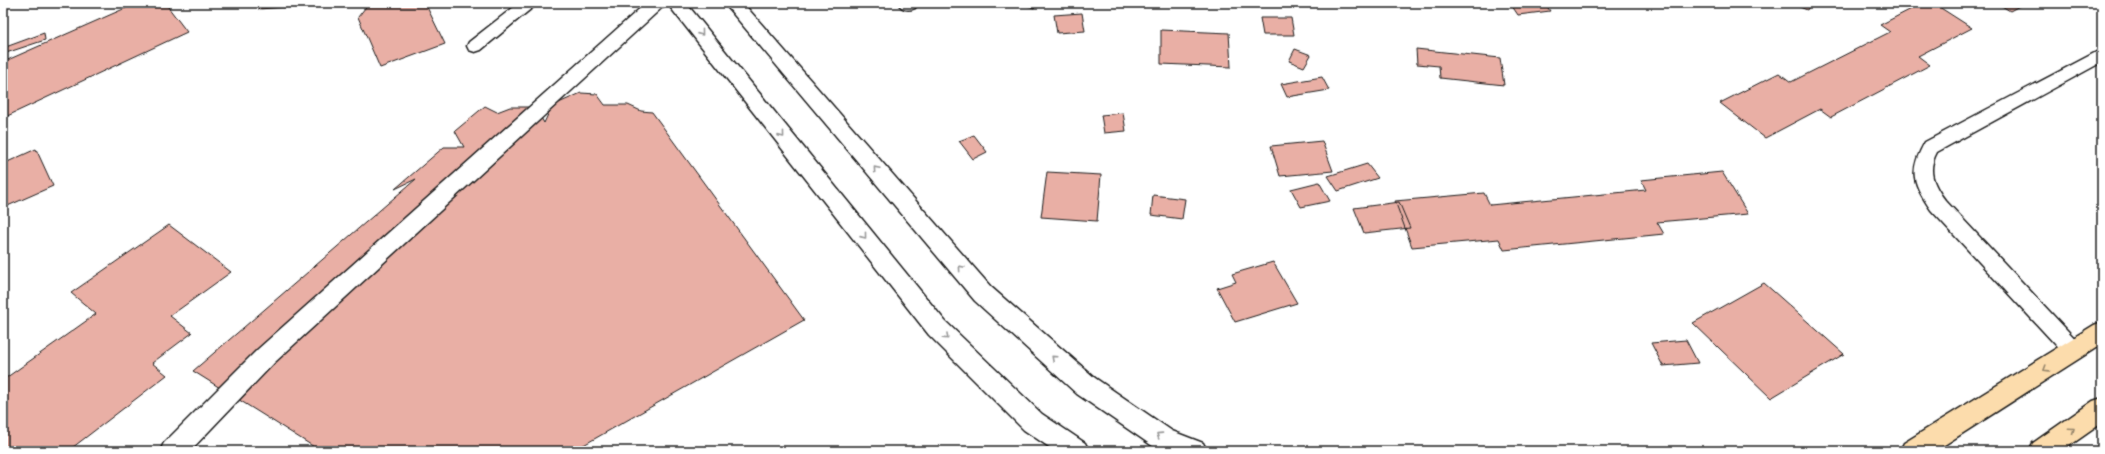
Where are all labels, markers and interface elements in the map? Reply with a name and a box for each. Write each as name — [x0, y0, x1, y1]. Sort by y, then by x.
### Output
one-way arrow — [696, 29, 703, 36]
one-way arrow — [778, 130, 785, 137]
one-way arrow — [874, 167, 881, 174]
one-way arrow — [859, 232, 866, 239]
one-way arrow — [958, 265, 965, 273]
one-way arrow — [941, 332, 949, 340]
one-way arrow — [1052, 356, 1059, 363]
one-way arrow — [2043, 364, 2050, 372]
one-way arrow — [2068, 427, 2075, 435]
one-way arrow — [1156, 432, 1163, 440]

